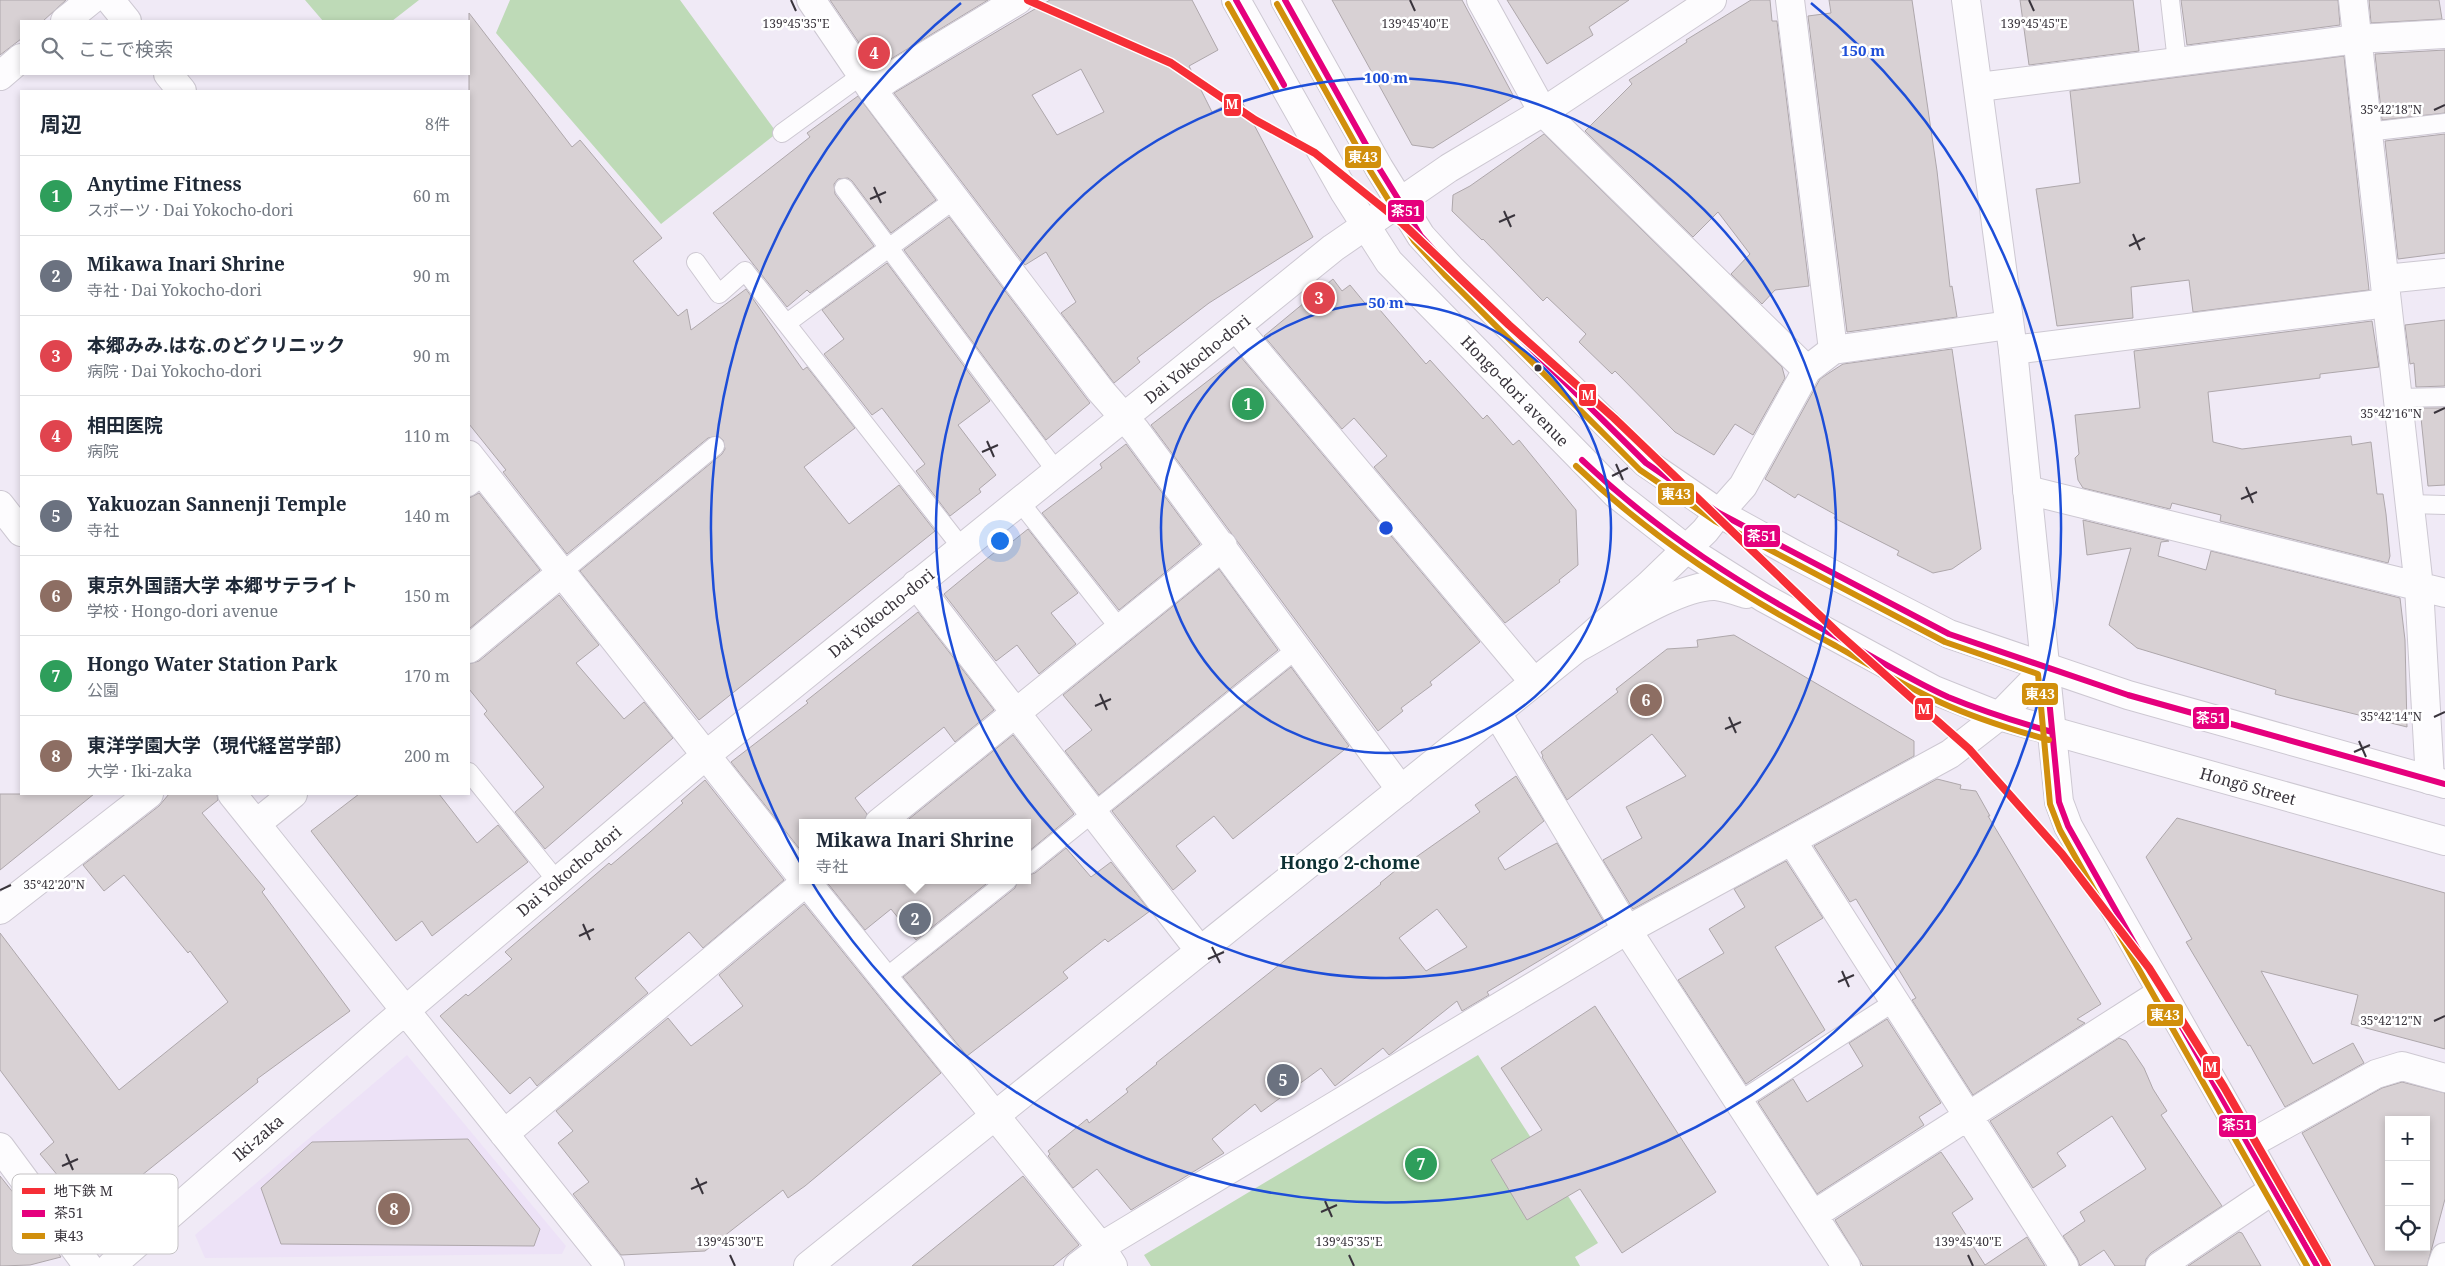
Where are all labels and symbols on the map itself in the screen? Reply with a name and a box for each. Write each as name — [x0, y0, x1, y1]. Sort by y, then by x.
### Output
text: 139°45'35"E — [763, 15, 829, 32]
text: 139°45'40"E — [1382, 15, 1448, 32]
text: 139°45'45"E — [2001, 15, 2067, 32]
pin: 4 — [858, 34, 890, 72]
text: 150 m — [1841, 40, 1885, 60]
text: 100 m — [1364, 67, 1408, 87]
line badge: M — [1223, 93, 1242, 117]
text: M — [1225, 94, 1239, 113]
text: 35°42'18"N — [2360, 101, 2422, 118]
line badge: 東43 — [1344, 145, 1382, 169]
text: 東43 — [1348, 147, 1378, 166]
line badge: 茶51 — [1387, 199, 1425, 223]
text: 茶51 — [1391, 201, 1421, 220]
pin: 3 — [1303, 279, 1335, 317]
text: 50 m — [1368, 292, 1404, 312]
street label: Dai Yokocho-dori — [1139, 309, 1255, 409]
street label: Hongo-dori avenue — [1456, 331, 1574, 451]
unlabelled marker — [1533, 363, 1543, 373]
line badge: M — [1578, 383, 1597, 407]
pin: 1 — [1232, 385, 1264, 423]
text: M — [1581, 385, 1595, 404]
text: 35°42'16"N — [2360, 405, 2422, 422]
line badge: 東43 — [1657, 482, 1695, 506]
text: 東43 — [1661, 484, 1691, 503]
centre of rings — [1377, 519, 1395, 537]
line badge: 茶51 — [1743, 524, 1781, 548]
text: 茶51 — [1747, 526, 1777, 545]
your location — [987, 528, 1013, 554]
street label: Dai Yokocho-dori — [823, 563, 939, 663]
pin: 6 — [1630, 681, 1662, 719]
line badge: 東43 — [2021, 682, 2059, 706]
text: 東43 — [2025, 684, 2055, 703]
line badge: M — [1914, 697, 1934, 721]
text: M — [1917, 699, 1931, 718]
line badge: 茶51 — [2192, 706, 2230, 730]
text: 茶51 — [2196, 708, 2226, 727]
text: 35°42'14"N — [2360, 708, 2422, 725]
street label: Hongō Street — [2197, 762, 2299, 810]
street label: Dai Yokocho-dori — [512, 821, 626, 921]
district label: Hongo 2-chome — [1280, 850, 1420, 874]
text: 35°42'20"N — [23, 876, 85, 893]
pin: 2 — [899, 900, 931, 938]
line badge: 東43 — [2146, 1003, 2184, 1027]
text: 東43 — [2150, 1005, 2180, 1024]
text: 35°42'12"N — [2360, 1012, 2422, 1029]
line badge: M — [2202, 1055, 2221, 1079]
text: M — [2204, 1057, 2218, 1076]
pin: 5 — [1267, 1061, 1299, 1099]
street label: Iki-zaka — [228, 1110, 288, 1166]
line badge: 茶51 — [2218, 1114, 2257, 1138]
text: 茶51 — [2222, 1115, 2252, 1134]
pin: 7 — [1405, 1145, 1437, 1183]
legend — [12, 1174, 178, 1254]
text: 地下鉄 M — [54, 1181, 113, 1200]
pin: 8 — [378, 1190, 410, 1228]
text: 茶51 — [54, 1203, 84, 1222]
text: 東43 — [54, 1226, 84, 1245]
text: 139°45'30"E — [697, 1233, 763, 1250]
text: 139°45'35"E — [1316, 1233, 1382, 1250]
text: 139°45'40"E — [1935, 1233, 2001, 1250]

